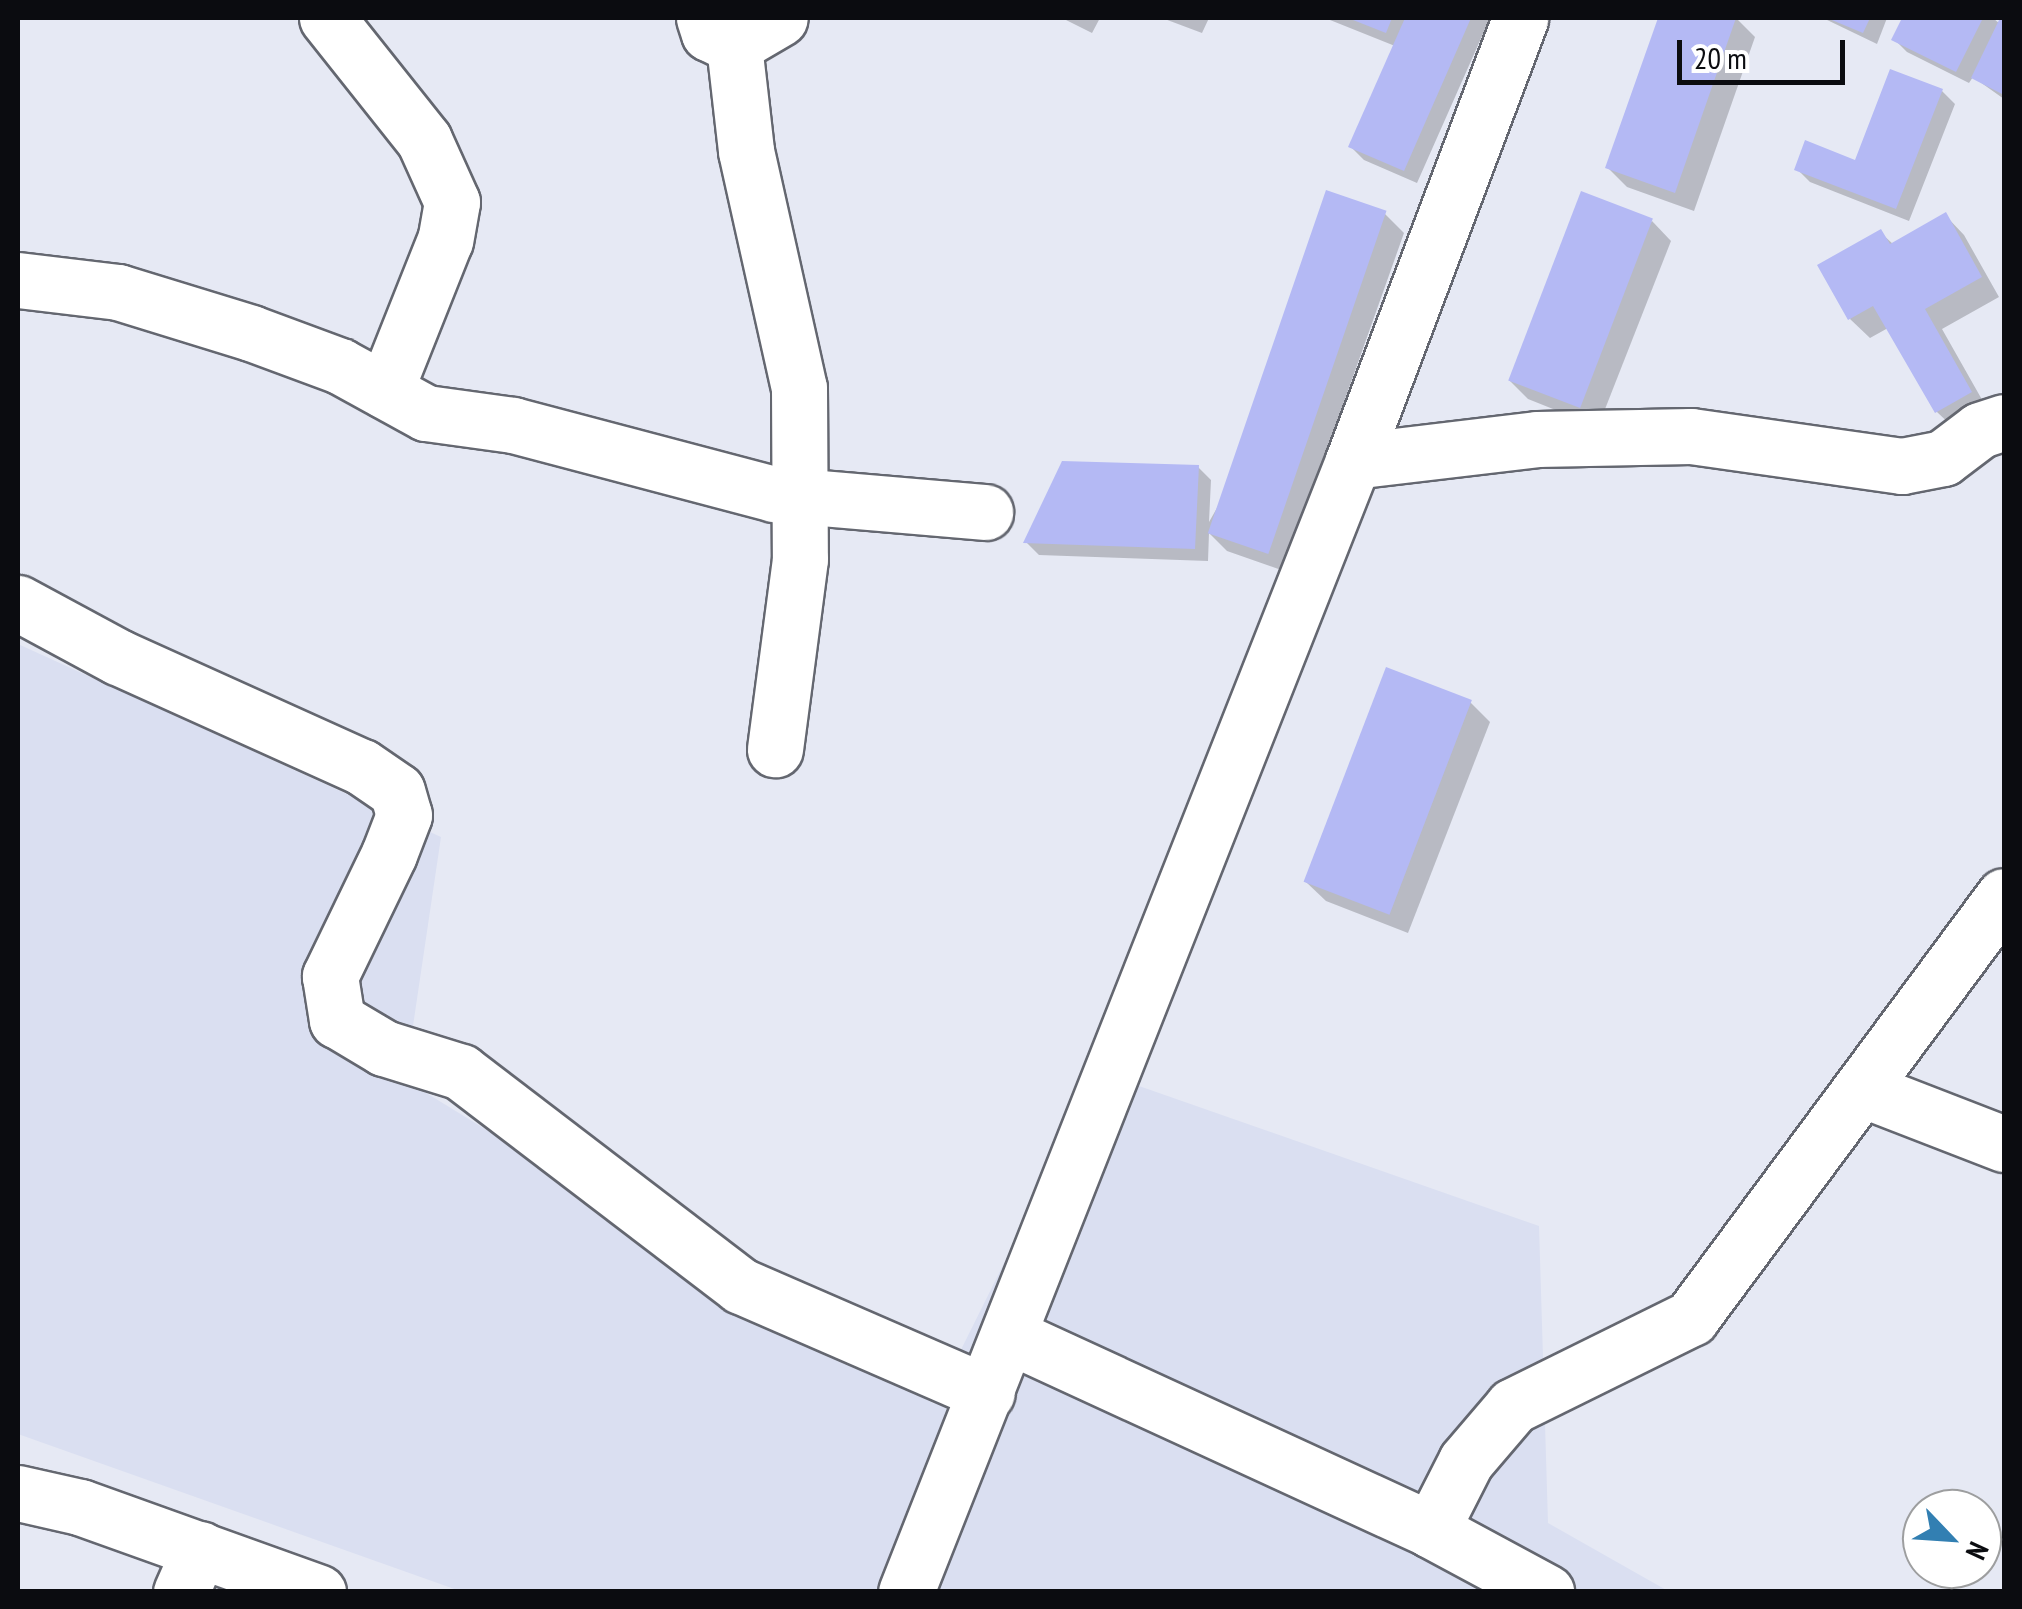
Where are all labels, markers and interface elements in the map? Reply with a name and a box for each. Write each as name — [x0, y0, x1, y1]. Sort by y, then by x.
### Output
scale bar — [1682, 20, 1850, 82]
text: 20 m — [1694, 38, 1747, 77]
north arrow — [1902, 1489, 2002, 1589]
text: N — [1958, 1536, 1998, 1566]

